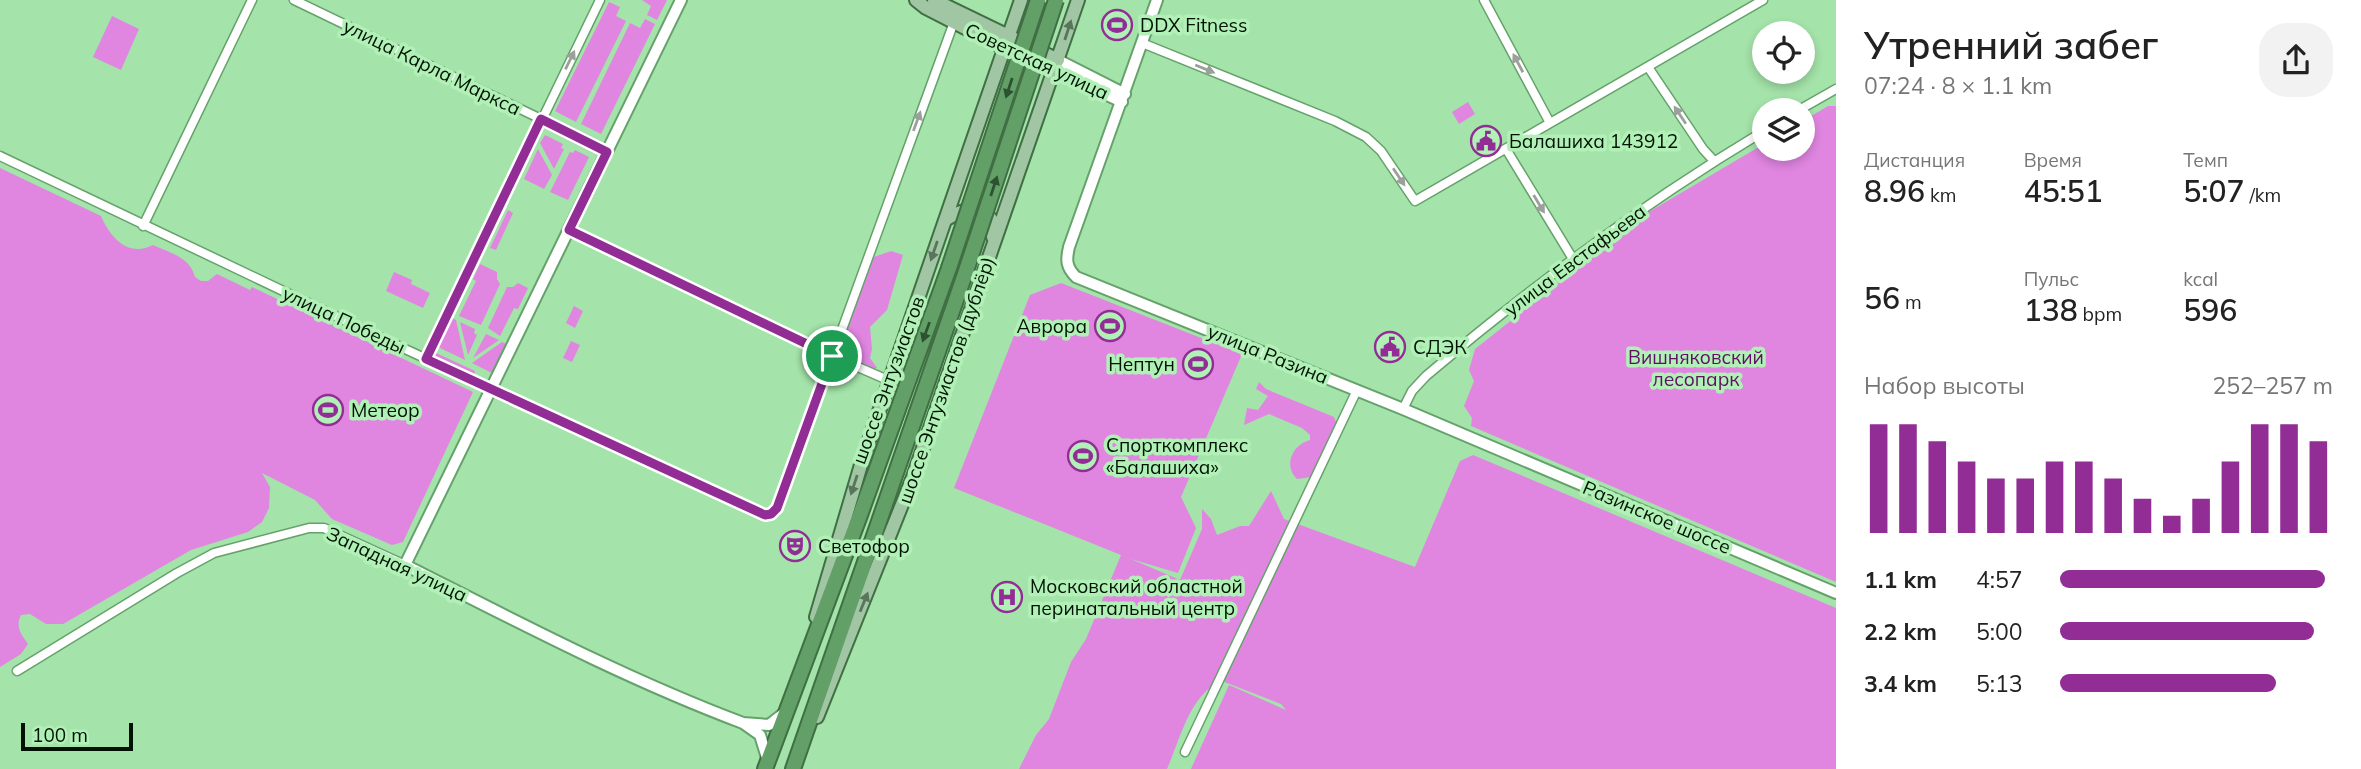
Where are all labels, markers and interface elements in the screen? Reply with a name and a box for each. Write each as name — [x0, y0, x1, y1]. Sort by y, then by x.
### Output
sports icon: DDX Fitness — [1100, 8, 1134, 42]
place label: DDX Fitness — [1140, 13, 1247, 37]
street label: улица Карла Маркса — [339, 14, 525, 120]
street label: Советская улица — [961, 17, 1113, 105]
one-way arrow — [1063, 20, 1074, 41]
map controls — [1752, 21, 1815, 161]
button: locate — [1752, 21, 1815, 84]
text: Утренний забег — [1864, 21, 2158, 69]
button: share — [2259, 23, 2333, 97]
one-way arrow — [565, 50, 576, 70]
one-way arrow — [1512, 53, 1524, 73]
one-way arrow — [1195, 63, 1216, 74]
text: 07:24 · 8 × 1.1 km — [1864, 71, 2052, 100]
one-way arrow — [1003, 78, 1013, 99]
button: layers — [1752, 98, 1815, 161]
one-way arrow — [1674, 105, 1687, 124]
one-way arrow — [912, 110, 923, 131]
public building icon: Балашиха 143912 — [1469, 124, 1503, 158]
place label: Балашиха 143912 — [1509, 129, 1678, 153]
text: Дистанция — [1864, 148, 1965, 172]
text: Время — [2024, 148, 2082, 172]
text: Темп — [2183, 148, 2228, 172]
one-way arrow — [1393, 167, 1406, 187]
text: 8.96 — [1864, 172, 1925, 210]
text: 45:51 — [2024, 172, 2103, 210]
text: 5:07 — [2183, 172, 2244, 210]
one-way arrow — [989, 175, 1000, 196]
text: km — [1925, 183, 1957, 207]
text: /km — [2244, 183, 2281, 207]
one-way arrow — [1533, 194, 1546, 213]
street label: улица Евстафьева — [1500, 199, 1650, 321]
one-way arrow — [928, 241, 939, 262]
street label: шоссе Энтузиастов (дублёр) — [892, 253, 1000, 507]
text: Пульс — [2024, 267, 2079, 291]
text: kcal — [2183, 267, 2218, 291]
text: 56 — [1864, 279, 1900, 317]
street label: улица Победы — [279, 281, 409, 359]
text: m — [1900, 290, 1922, 314]
text: 138 — [2024, 291, 2078, 329]
text: 596 — [2183, 291, 2237, 329]
street label: шоссе Энтузиастов — [846, 293, 930, 467]
text: bpm — [2078, 302, 2122, 326]
sports icon: Аврора — [1093, 309, 1127, 343]
place label: Аврора — [1017, 314, 1087, 338]
street label: улица Разина — [1204, 319, 1332, 389]
one-way arrow — [920, 321, 931, 342]
pin — [802, 326, 862, 386]
public building icon: СДЭК — [1373, 330, 1407, 364]
place label: СДЭК — [1413, 335, 1467, 359]
icon: arrive — [813, 337, 851, 375]
park label: Вишняковский лесопарк — [1628, 345, 1764, 391]
sports icon: Нептун — [1181, 347, 1215, 381]
place label: Нептун — [1108, 352, 1175, 376]
text: Набор высоты — [1864, 371, 2025, 400]
text: 252–257 m — [2212, 371, 2333, 400]
sports icon: Метеор — [311, 393, 345, 427]
place label: Метеор — [351, 398, 420, 422]
place label: Спорткомплекс «Балашиха» — [1106, 433, 1248, 479]
sports icon: Спорткомплекс «Балашиха» — [1066, 439, 1100, 473]
one-way arrow — [848, 475, 859, 496]
street label: Разинское шоссе — [1579, 475, 1735, 559]
street label: Западная улица — [323, 521, 471, 607]
theatre icon: Светофор — [778, 529, 812, 563]
place label: Светофор — [818, 534, 910, 558]
text: 1.1 km — [1864, 565, 1937, 594]
text: 4:57 — [1976, 565, 2023, 594]
place label: Московский областной перинатальный центр — [1030, 574, 1243, 620]
hospital icon: Московский областной перинатальный центр — [990, 580, 1024, 614]
one-way arrow — [859, 592, 870, 613]
text: 2.2 km — [1864, 617, 1937, 646]
text: 5:00 — [1976, 617, 2023, 646]
text: 3.4 km — [1864, 669, 1937, 698]
text: 5:13 — [1976, 669, 2023, 698]
scale bar — [21, 720, 133, 752]
text: 100 m — [32, 723, 88, 747]

